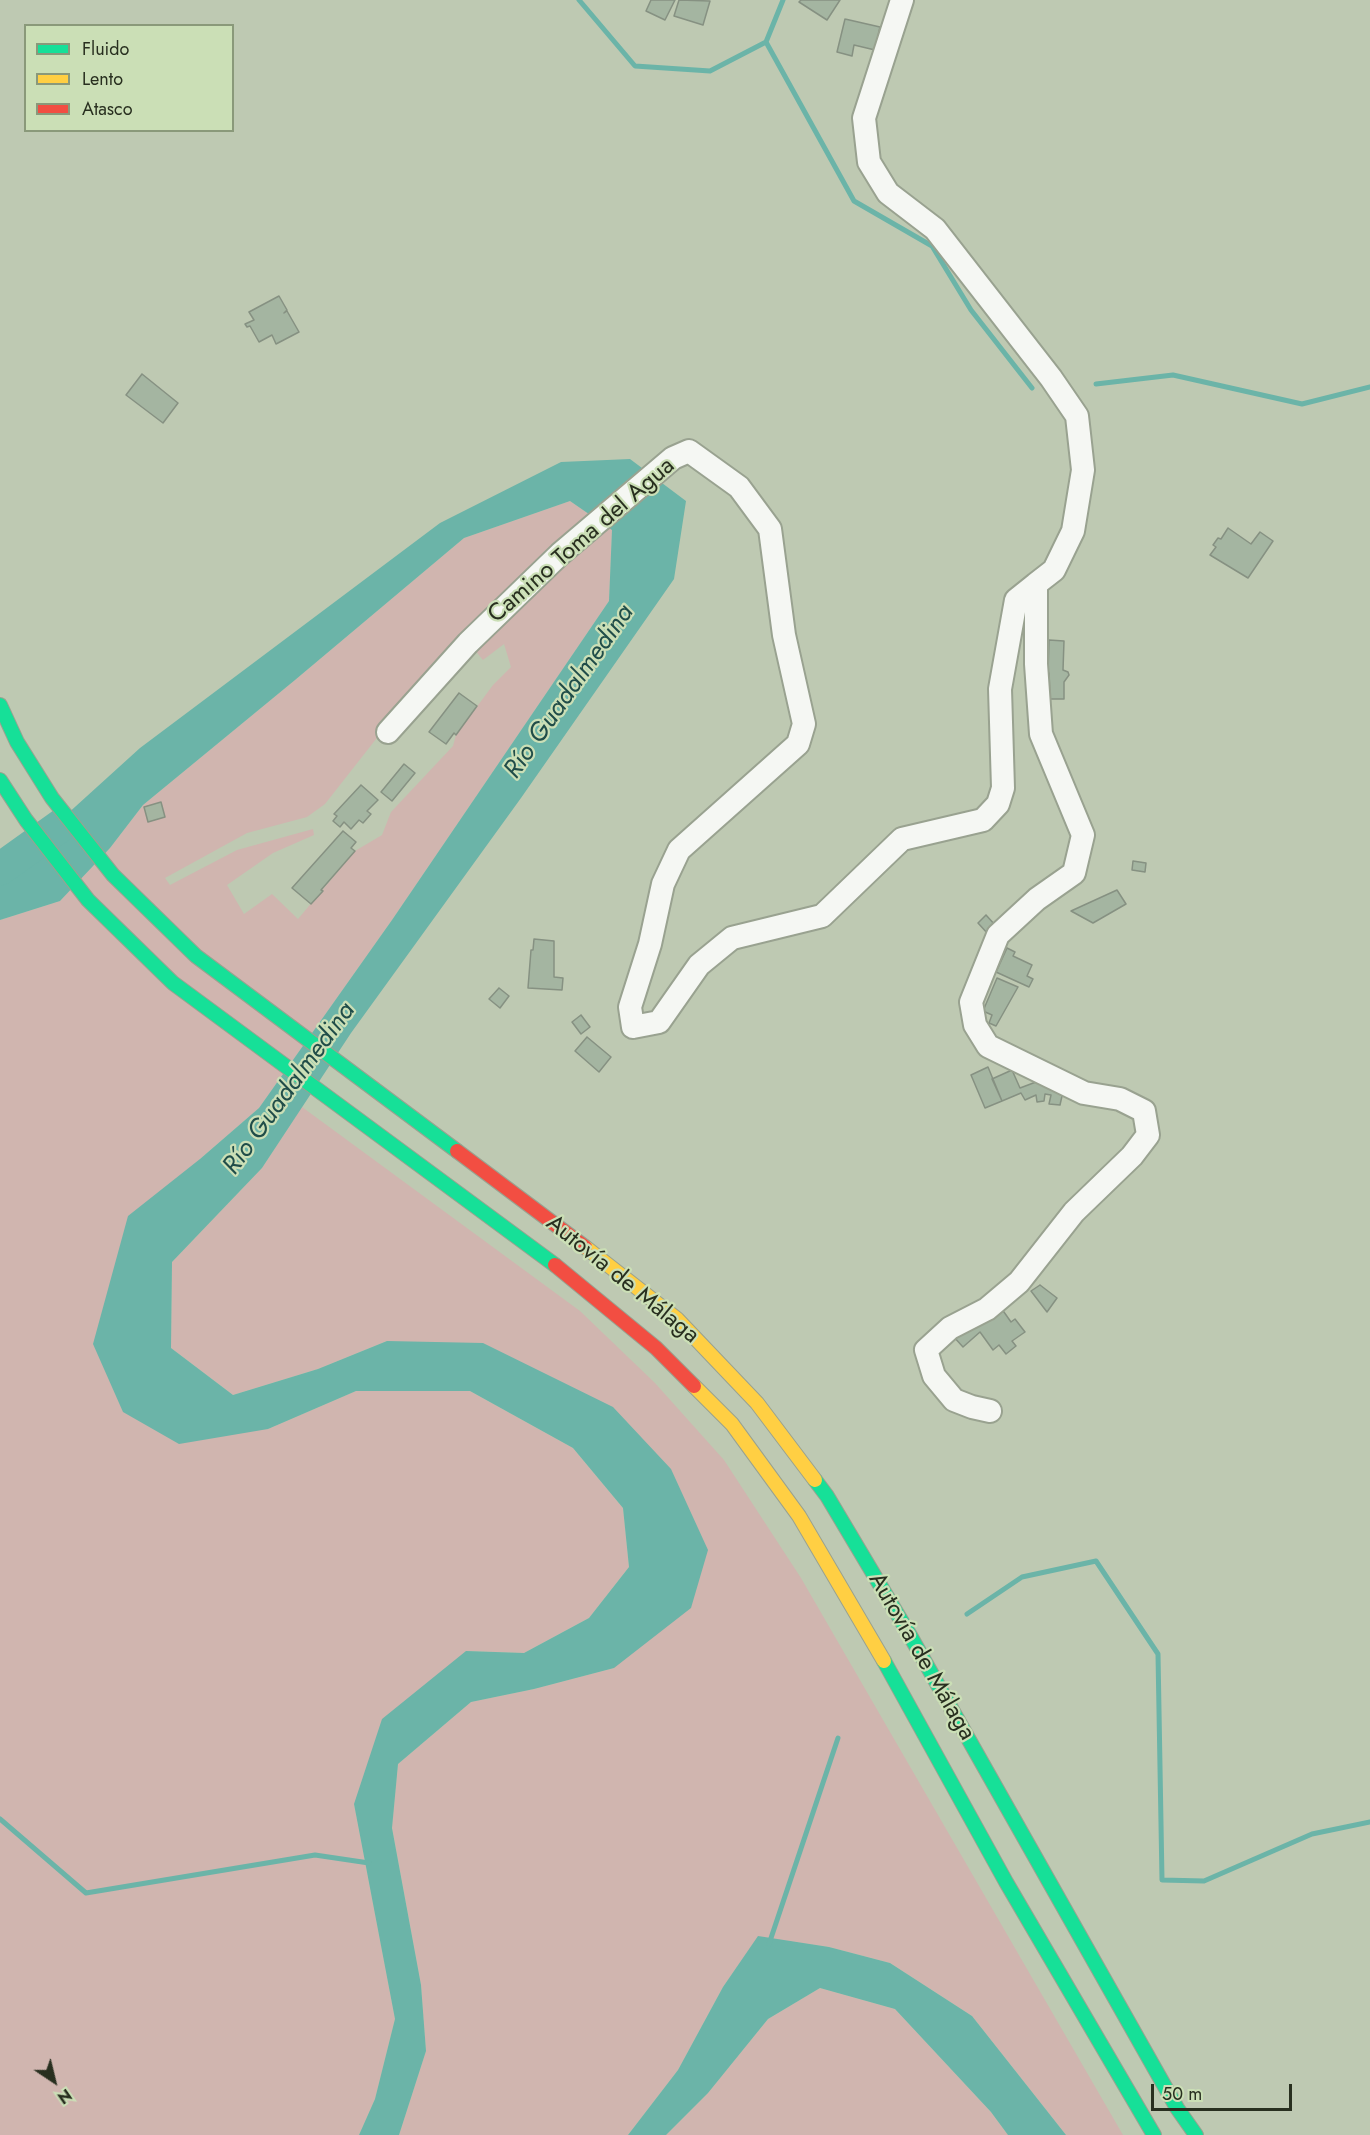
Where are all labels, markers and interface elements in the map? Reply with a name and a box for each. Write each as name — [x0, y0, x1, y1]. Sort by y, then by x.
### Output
legend — [24, 24, 234, 132]
text: Fluido — [82, 36, 129, 62]
text: Lento — [82, 66, 123, 92]
text: Atasco — [82, 96, 133, 122]
street label: Camino Toma del Agua — [483, 452, 681, 630]
water label: Río Guadalmedina — [498, 599, 642, 785]
water label: Río Guadalmedina — [217, 997, 363, 1181]
street label: Autovía de Málaga — [540, 1209, 704, 1351]
street label: Autovía de Málaga — [861, 1568, 981, 1746]
north arrow — [24, 2051, 84, 2111]
scale bar — [1154, 2072, 1295, 2110]
text: 50 m — [1162, 2081, 1202, 2107]
text: N — [53, 2083, 76, 2109]

